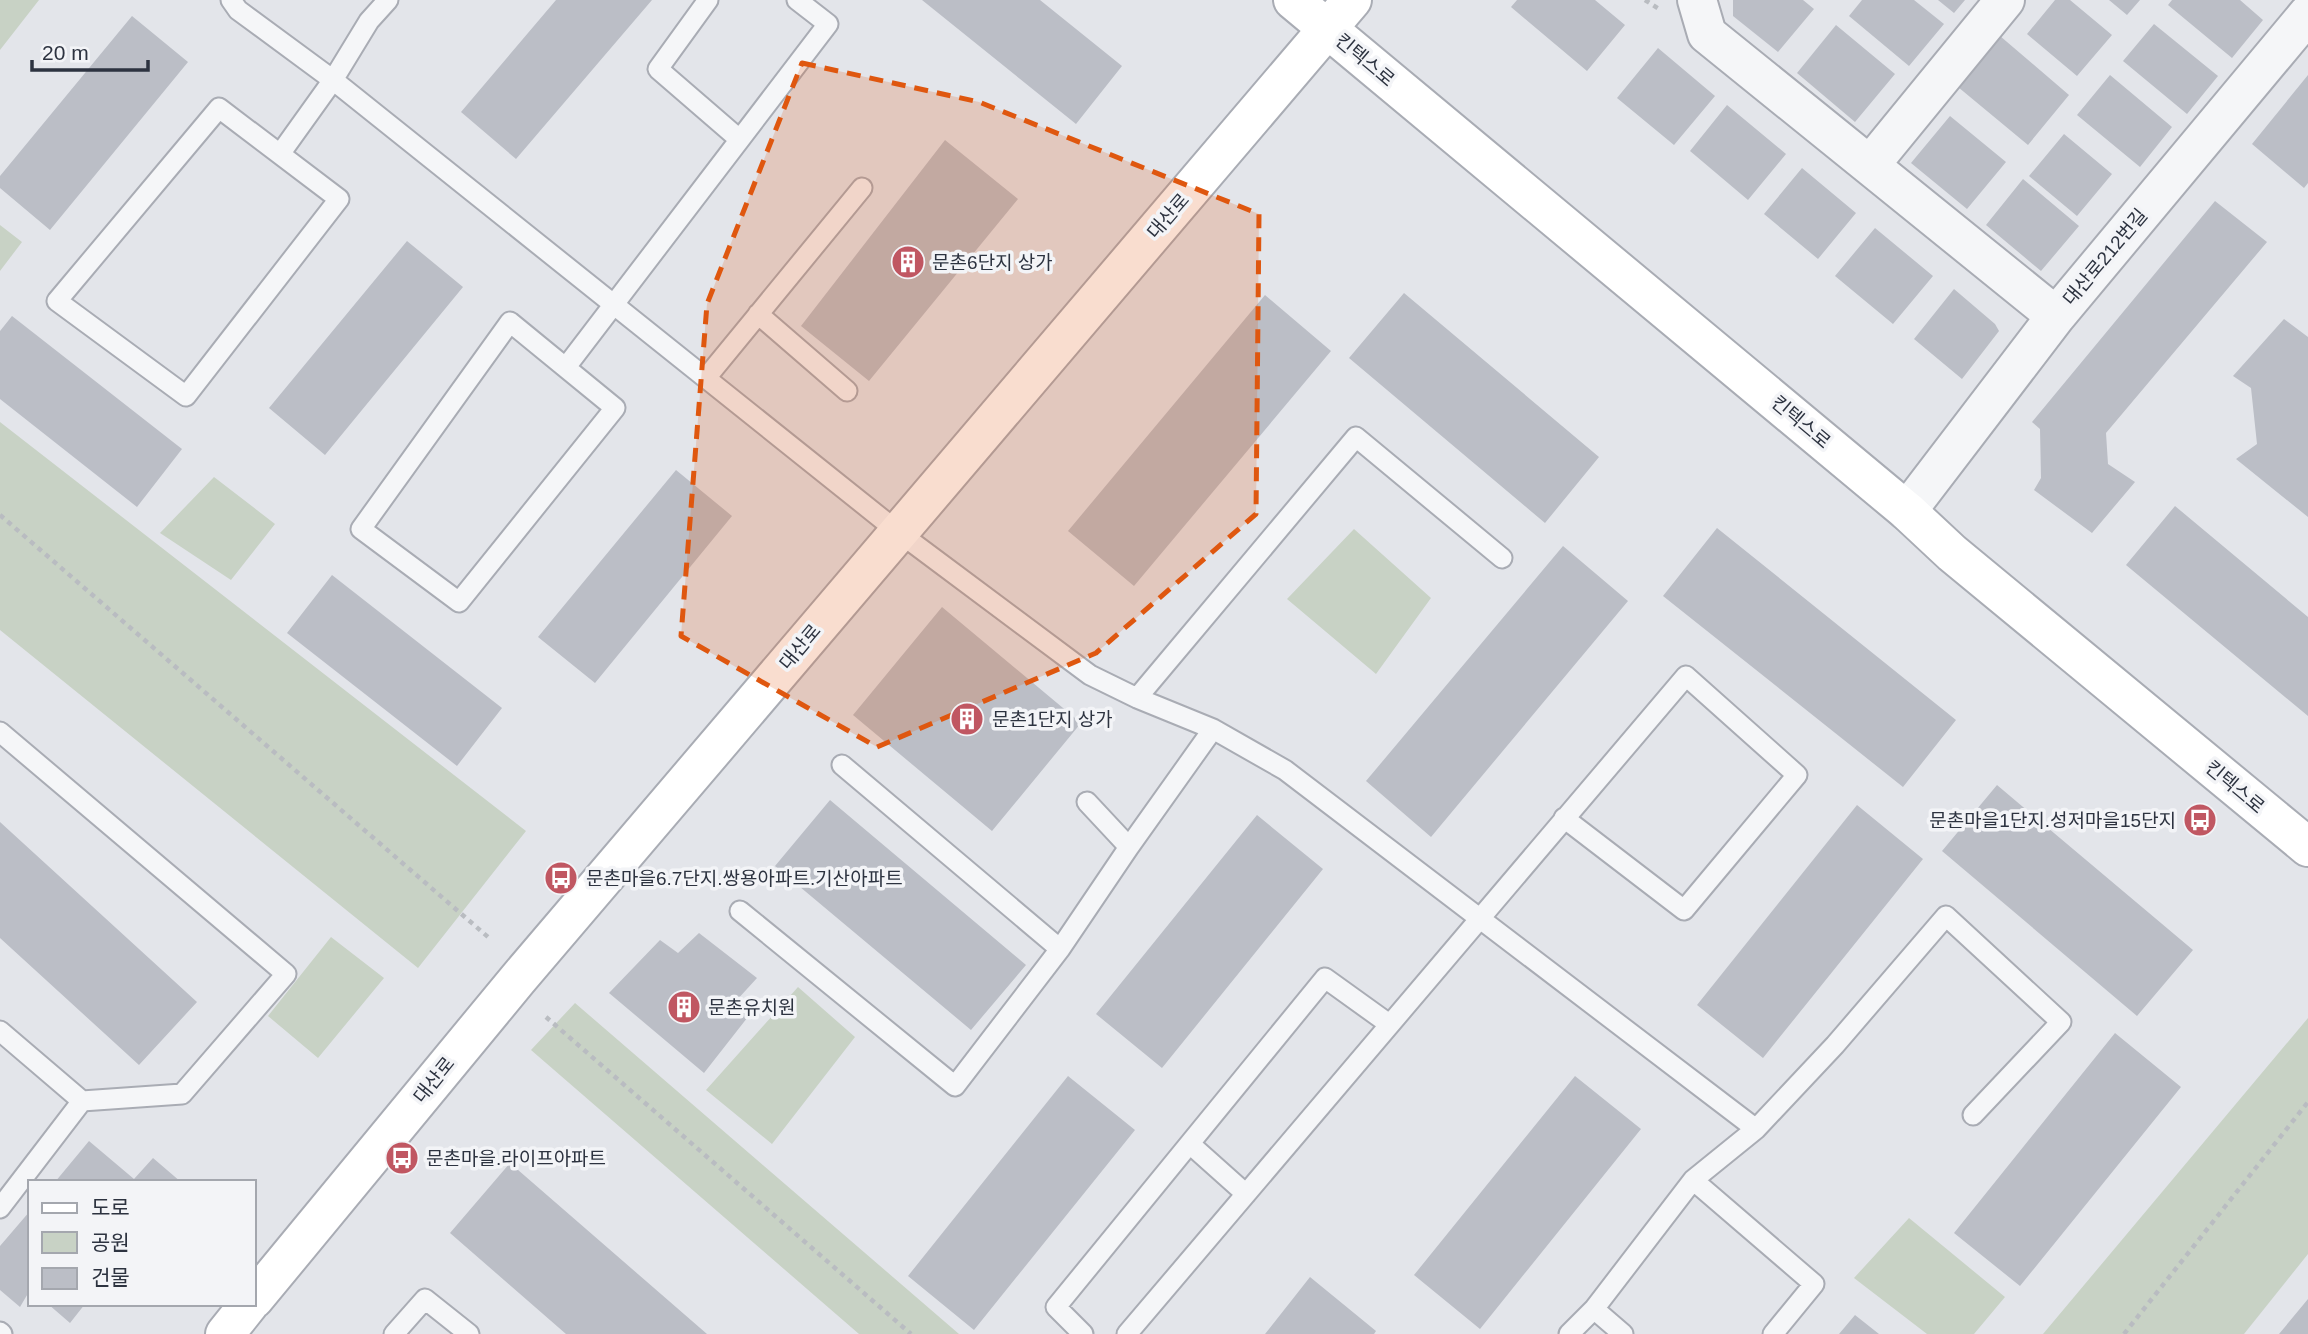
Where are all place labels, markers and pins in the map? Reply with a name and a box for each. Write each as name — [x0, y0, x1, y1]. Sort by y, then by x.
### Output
building icon: 문촌6단지 상가 — [889, 243, 927, 281]
place label: 문촌6단지 상가 — [932, 252, 1053, 273]
building icon: 문촌1단지 상가 — [948, 700, 986, 738]
place label: 문촌1단지 상가 — [992, 709, 1113, 730]
bus stop icon: 문촌마을1단지.성저마을15단지 — [2181, 801, 2219, 839]
place label: 문촌마을1단지.성저마을15단지 — [1929, 810, 2176, 831]
bus stop icon: 문촌마을6.7단지.쌍용아파트.기산아파트 — [542, 859, 580, 897]
place label: 문촌마을6.7단지.쌍용아파트.기산아파트 — [586, 868, 903, 889]
building icon: 문촌유치원 — [665, 988, 703, 1026]
place label: 문촌유치원 — [708, 997, 795, 1018]
bus stop icon: 문촌마을.라이프아파트 — [383, 1139, 421, 1177]
place label: 문촌마을.라이프아파트 — [426, 1148, 606, 1169]

